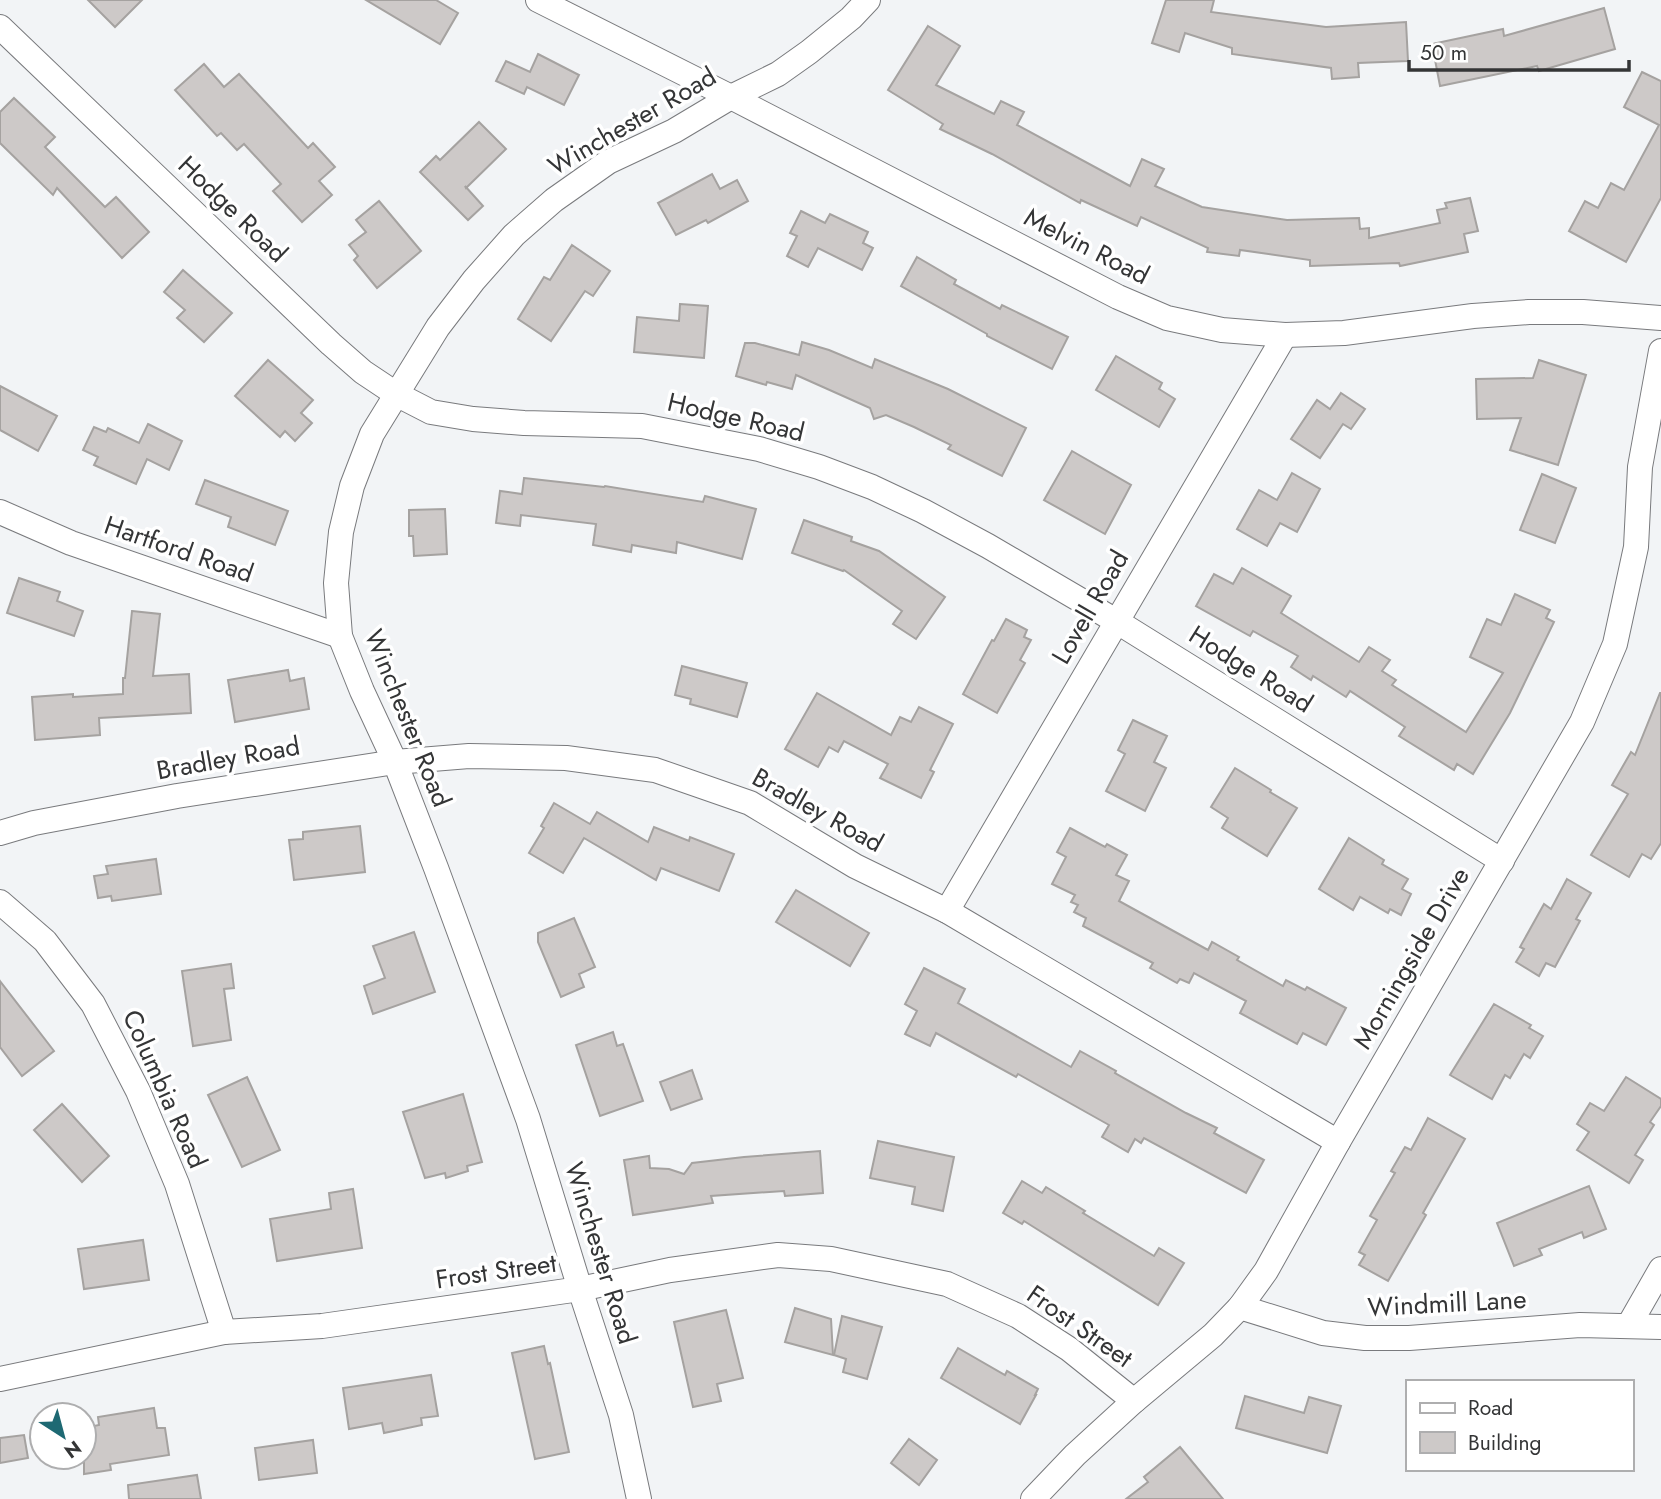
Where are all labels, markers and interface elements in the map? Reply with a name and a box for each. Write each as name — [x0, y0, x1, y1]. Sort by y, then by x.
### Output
scale bar — [1409, 28, 1630, 72]
text: 50 m — [1420, 38, 1467, 68]
street label: Winchester Road — [541, 57, 723, 185]
street label: Hodge Road — [170, 147, 296, 271]
street label: Melvin Road — [1018, 198, 1156, 294]
street label: Hodge Road — [664, 383, 808, 451]
street label: Hartford Road — [99, 506, 259, 592]
street label: Lovell Road — [1042, 543, 1138, 671]
street label: Hodge Road — [1182, 616, 1320, 722]
street label: Winchester Road — [355, 623, 461, 813]
street label: Bradley Road — [153, 727, 303, 789]
street label: Bradley Road — [745, 758, 891, 862]
street label: Morningside Drive — [1344, 860, 1478, 1056]
street label: Columbia Road — [113, 1004, 217, 1174]
street label: Winchester Road — [555, 1157, 647, 1349]
street label: Frost Street — [433, 1244, 560, 1298]
street label: Frost Street — [1019, 1276, 1141, 1377]
street label: Windmill Lane — [1367, 1280, 1527, 1326]
legend — [1406, 1380, 1633, 1471]
text: Road — [1468, 1393, 1513, 1423]
north arrow — [28, 1401, 98, 1471]
text: Building — [1468, 1428, 1541, 1458]
text: N — [59, 1434, 87, 1465]

